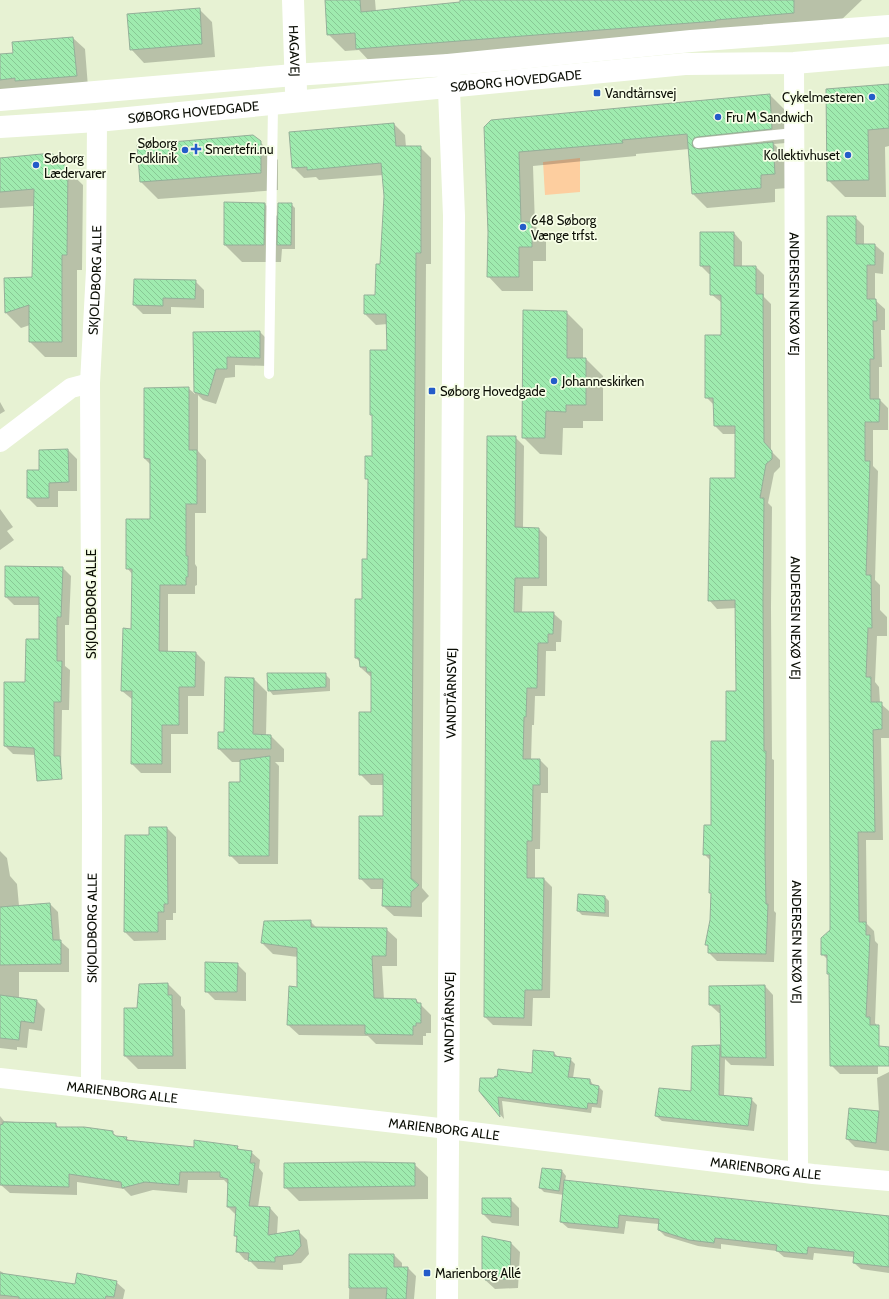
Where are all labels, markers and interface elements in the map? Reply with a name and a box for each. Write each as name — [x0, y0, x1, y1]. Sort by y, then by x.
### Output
street label: HAGAVEJ — [286, 25, 304, 77]
street label: SØBORG HOVEDGADE — [449, 66, 582, 95]
place label: Vandtårnsvej — [605, 85, 676, 102]
marker: Vandtårnsvej — [592, 88, 602, 98]
place label: Cykelmesteren — [782, 89, 864, 105]
marker: Cykelmesteren — [867, 92, 877, 102]
street label: SØBORG HOVEDGADE — [127, 97, 260, 126]
place label: Fru M Sandwich — [726, 109, 813, 125]
marker: Fru M Sandwich — [713, 112, 723, 122]
place label: Søborg Fodklinik — [129, 135, 178, 166]
place label: Smertefri.nu — [205, 141, 274, 157]
marker: Smertefri.nu — [190, 143, 202, 155]
marker: Søborg Fodklinik — [180, 145, 190, 155]
place label: Kollektivhuset — [764, 147, 841, 163]
place label: Søborg Lædervarer — [44, 150, 107, 181]
marker: Kollektivhuset — [843, 150, 853, 160]
marker: Søborg Lædervarer — [31, 160, 41, 170]
place label: 648 Søborg Vænge trfst. — [531, 212, 597, 243]
marker: 648 Søborg Vænge trfst. — [518, 222, 528, 232]
street label: SKJOLDBORG ALLE — [85, 225, 104, 335]
street label: ANDERSEN NEXØ VEJ — [787, 232, 803, 356]
place label: Johanneskirken — [561, 373, 644, 389]
marker: Johanneskirken — [549, 376, 559, 386]
place label: Søborg Hovedgade — [440, 383, 546, 399]
marker: Søborg Hovedgade — [427, 386, 437, 396]
street label: SKJOLDBORG ALLE — [83, 549, 99, 659]
street label: ANDERSEN NEXØ VEJ — [788, 556, 804, 680]
street label: VANDTÅRNSVEJ — [442, 648, 459, 739]
street label: SKJOLDBORG ALLE — [83, 873, 100, 983]
street label: ANDERSEN NEXØ VEJ — [789, 880, 805, 1004]
street label: VANDTÅRNSVEJ — [440, 972, 457, 1062]
street label: MARIENBORG ALLE — [66, 1078, 179, 1106]
street label: MARIENBORG ALLE — [388, 1114, 501, 1143]
street label: MARIENBORG ALLE — [709, 1153, 822, 1183]
place label: Marienborg Allé — [435, 1265, 521, 1281]
marker: Marienborg Allé — [422, 1268, 432, 1278]

